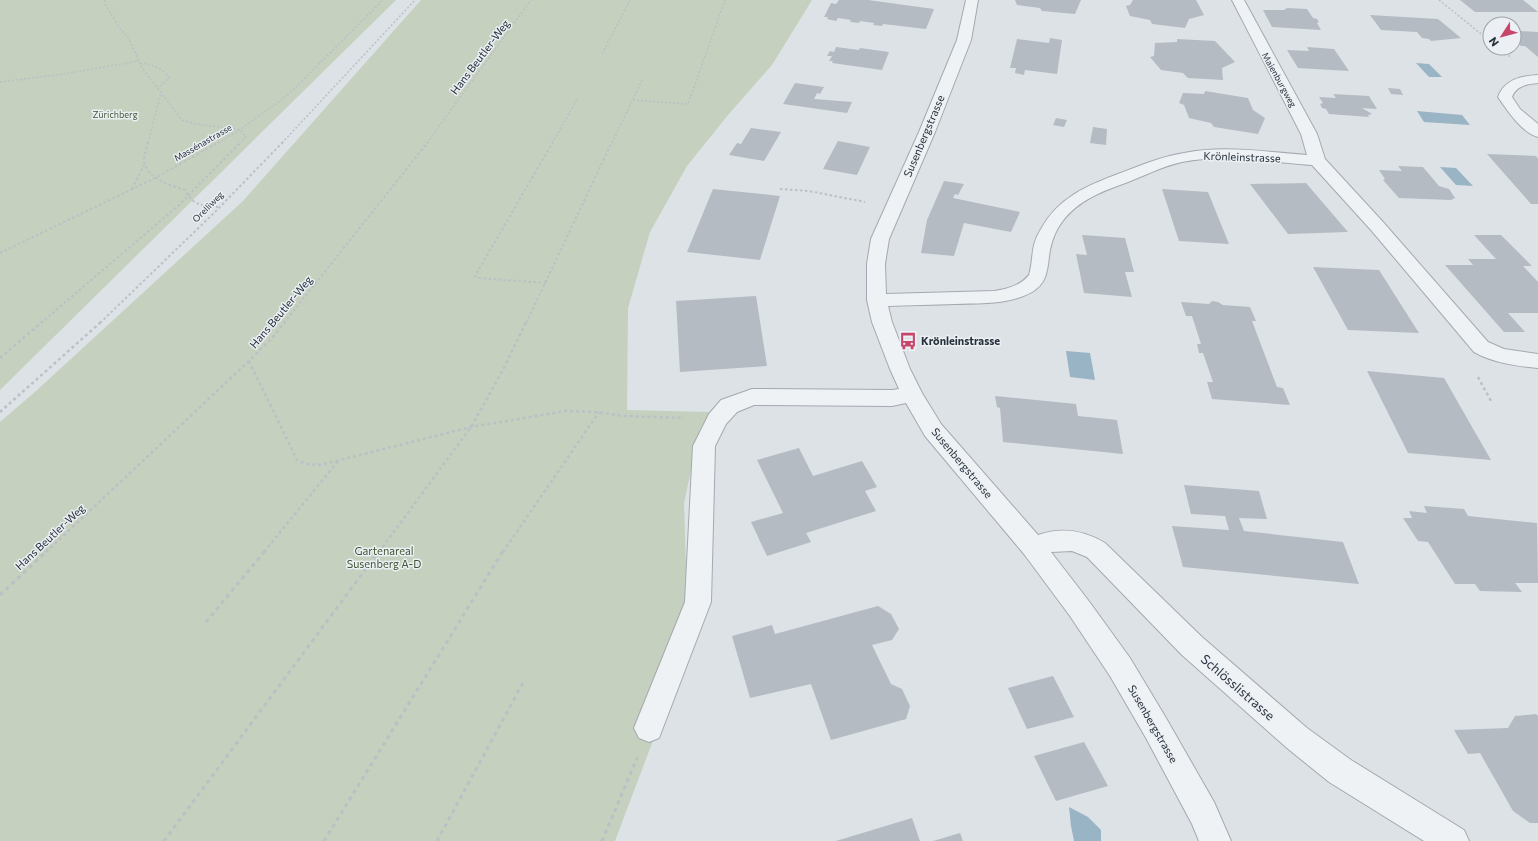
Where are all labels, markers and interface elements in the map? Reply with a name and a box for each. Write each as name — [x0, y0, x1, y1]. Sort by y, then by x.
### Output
north arrow — [1482, 16, 1522, 56]
street label: Hans Beutler-Weg — [447, 17, 512, 97]
text: N — [1486, 35, 1501, 49]
street label: Maienburgweg — [1260, 50, 1299, 109]
street label: Susenbergstrasse — [900, 93, 947, 179]
park label: Zürichberg — [92, 109, 138, 120]
street label: Massénastrasse — [172, 121, 234, 164]
street label: Krönleinstrasse — [1203, 149, 1281, 164]
street label: Orelliweg — [190, 189, 225, 224]
street label: Hans Beutler-Weg — [247, 273, 315, 350]
bus stop icon: Krönleinstrasse — [898, 331, 918, 351]
place label: Krönleinstrasse — [921, 334, 1000, 347]
street label: Susenbergstrasse — [929, 425, 996, 501]
street label: Hans Beutler-Weg — [12, 501, 87, 572]
park label: Gartenareal Susenberg A-D — [347, 544, 421, 570]
street label: Schlösslistrasse — [1198, 651, 1278, 724]
street label: Susenbergstrasse — [1126, 683, 1181, 765]

